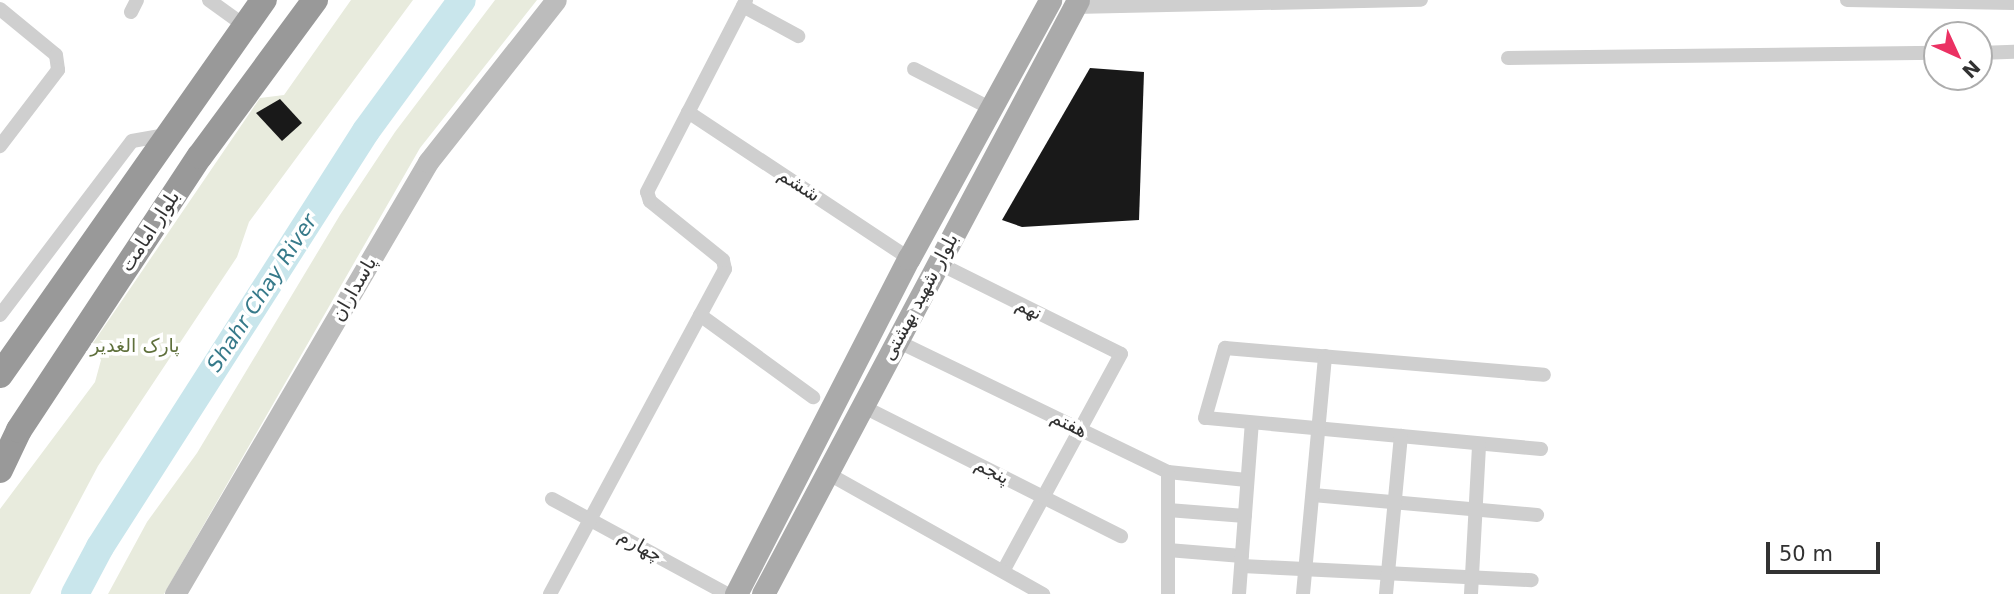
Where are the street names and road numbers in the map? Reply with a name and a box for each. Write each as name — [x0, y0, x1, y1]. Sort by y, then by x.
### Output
street label: ششم — [774, 163, 824, 207]
street label: بلوار امامت — [115, 186, 185, 276]
street label: بلوار شهید بهشتی — [877, 229, 963, 365]
street label: پاسداران — [326, 253, 382, 325]
street label: نهم — [1012, 293, 1046, 325]
street label: هفتم — [1047, 405, 1091, 443]
street label: پنجم — [971, 453, 1013, 489]
street label: چهارم — [614, 525, 666, 567]

